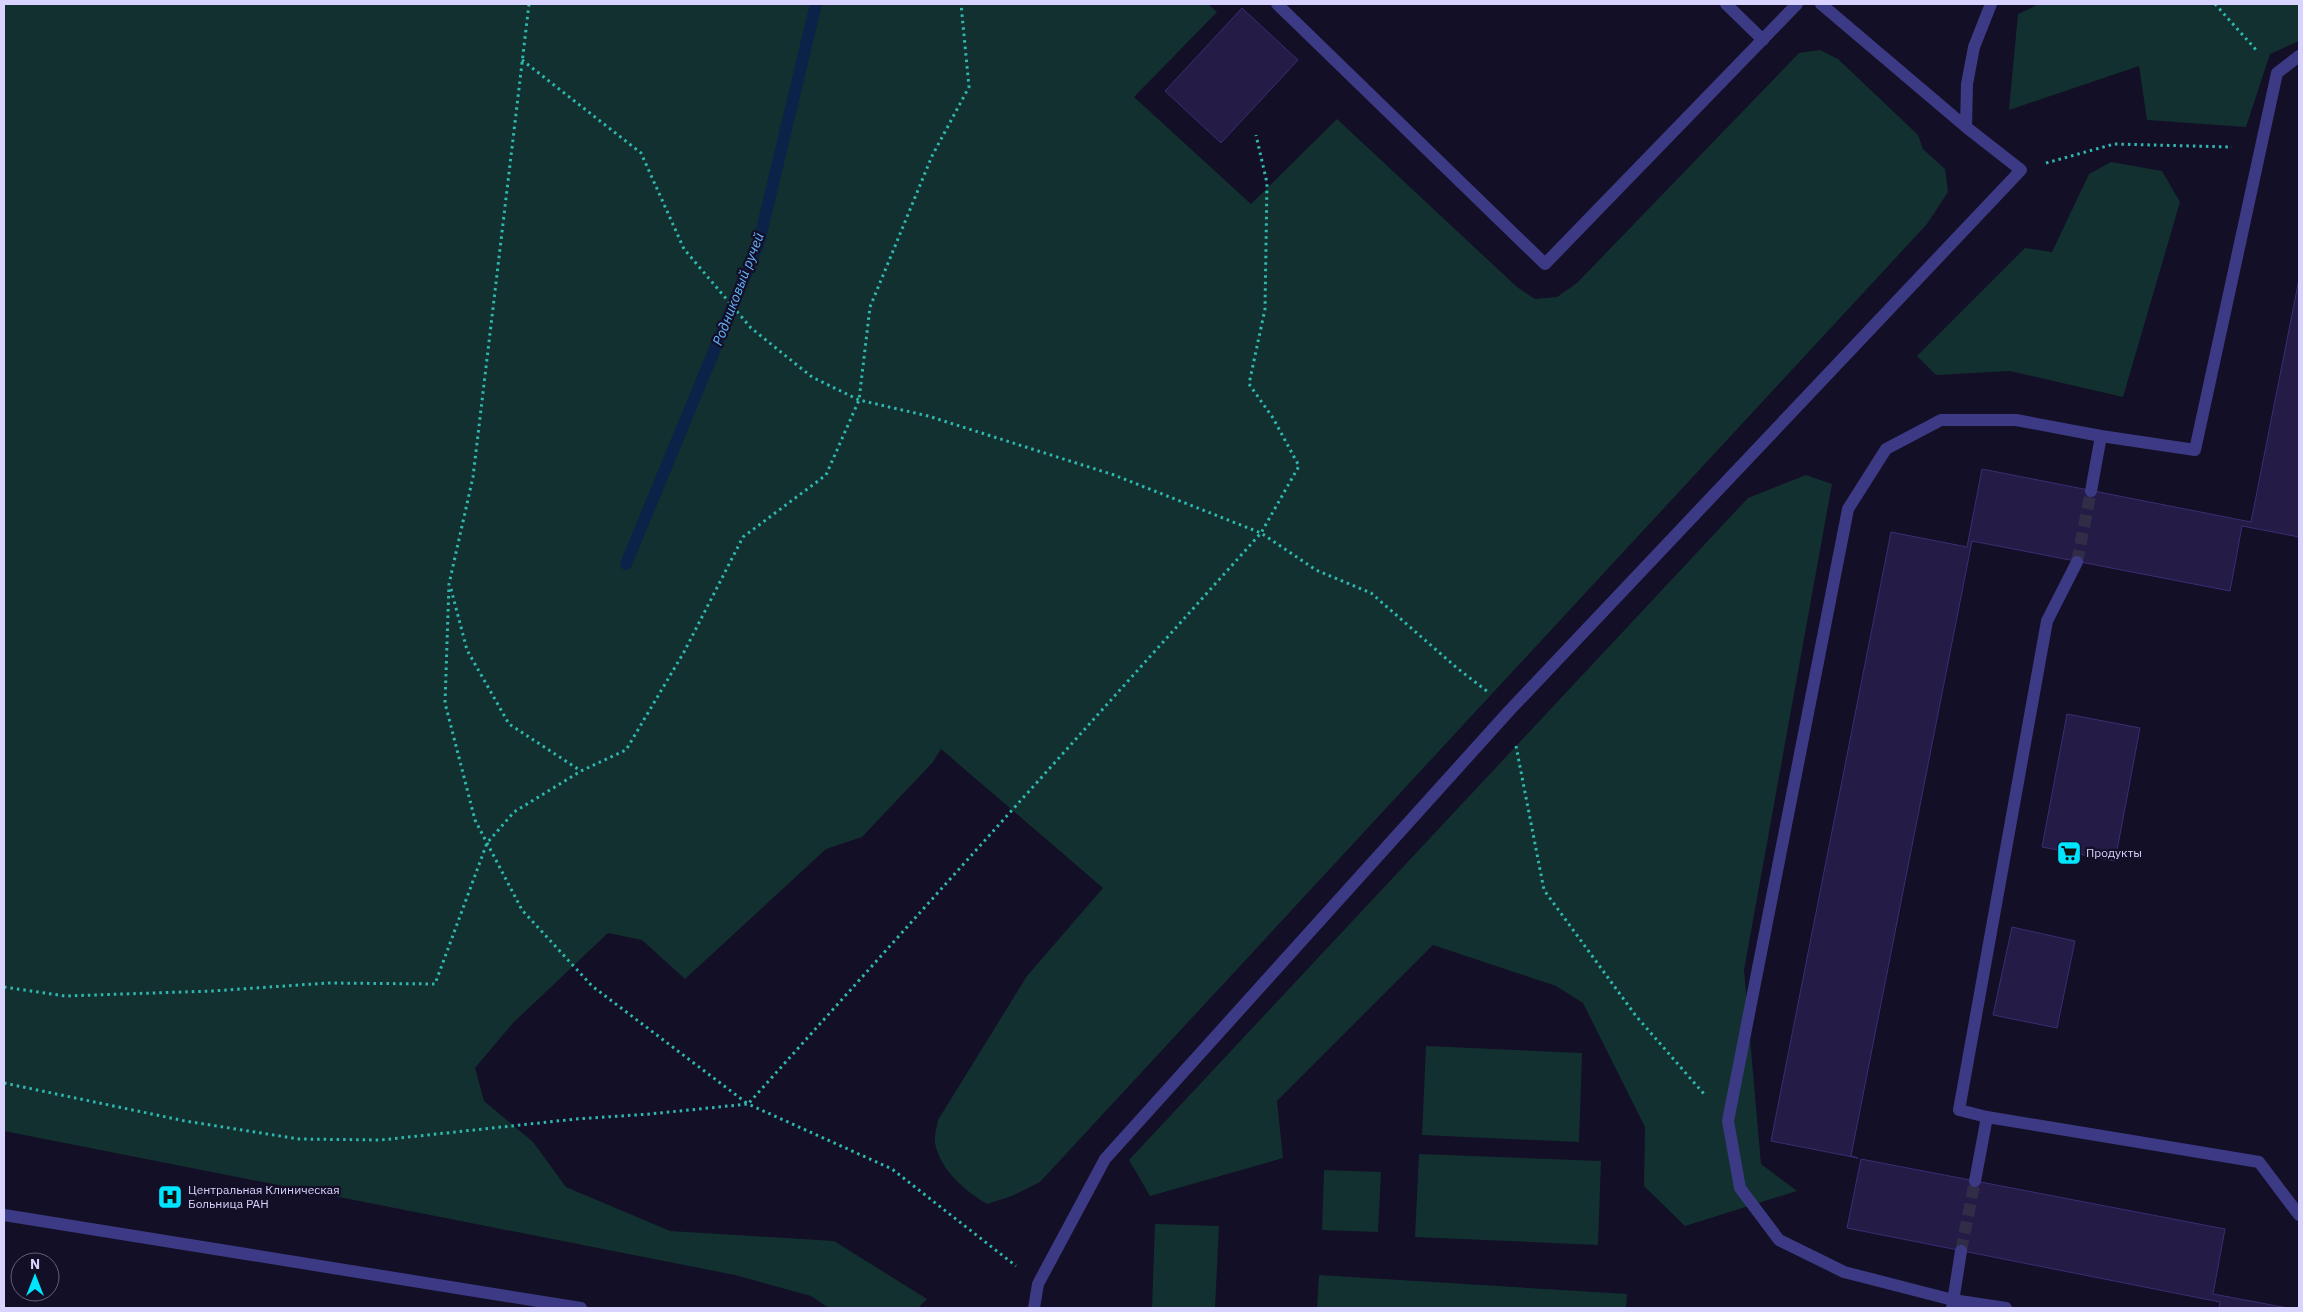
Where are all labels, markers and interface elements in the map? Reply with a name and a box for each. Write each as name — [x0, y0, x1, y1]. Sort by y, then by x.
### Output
water label: Родниковый ручей — [708, 230, 768, 348]
supermarket icon: Продукты — [2056, 840, 2082, 866]
place label: Продукты — [2086, 845, 2142, 860]
place label: Центральная Клиническая Больница РАН — [188, 1182, 340, 1211]
hospital icon: Центральная Клиническая Больница РАН — [157, 1184, 183, 1210]
north arrow — [10, 1252, 60, 1302]
text: N — [30, 1255, 40, 1273]

